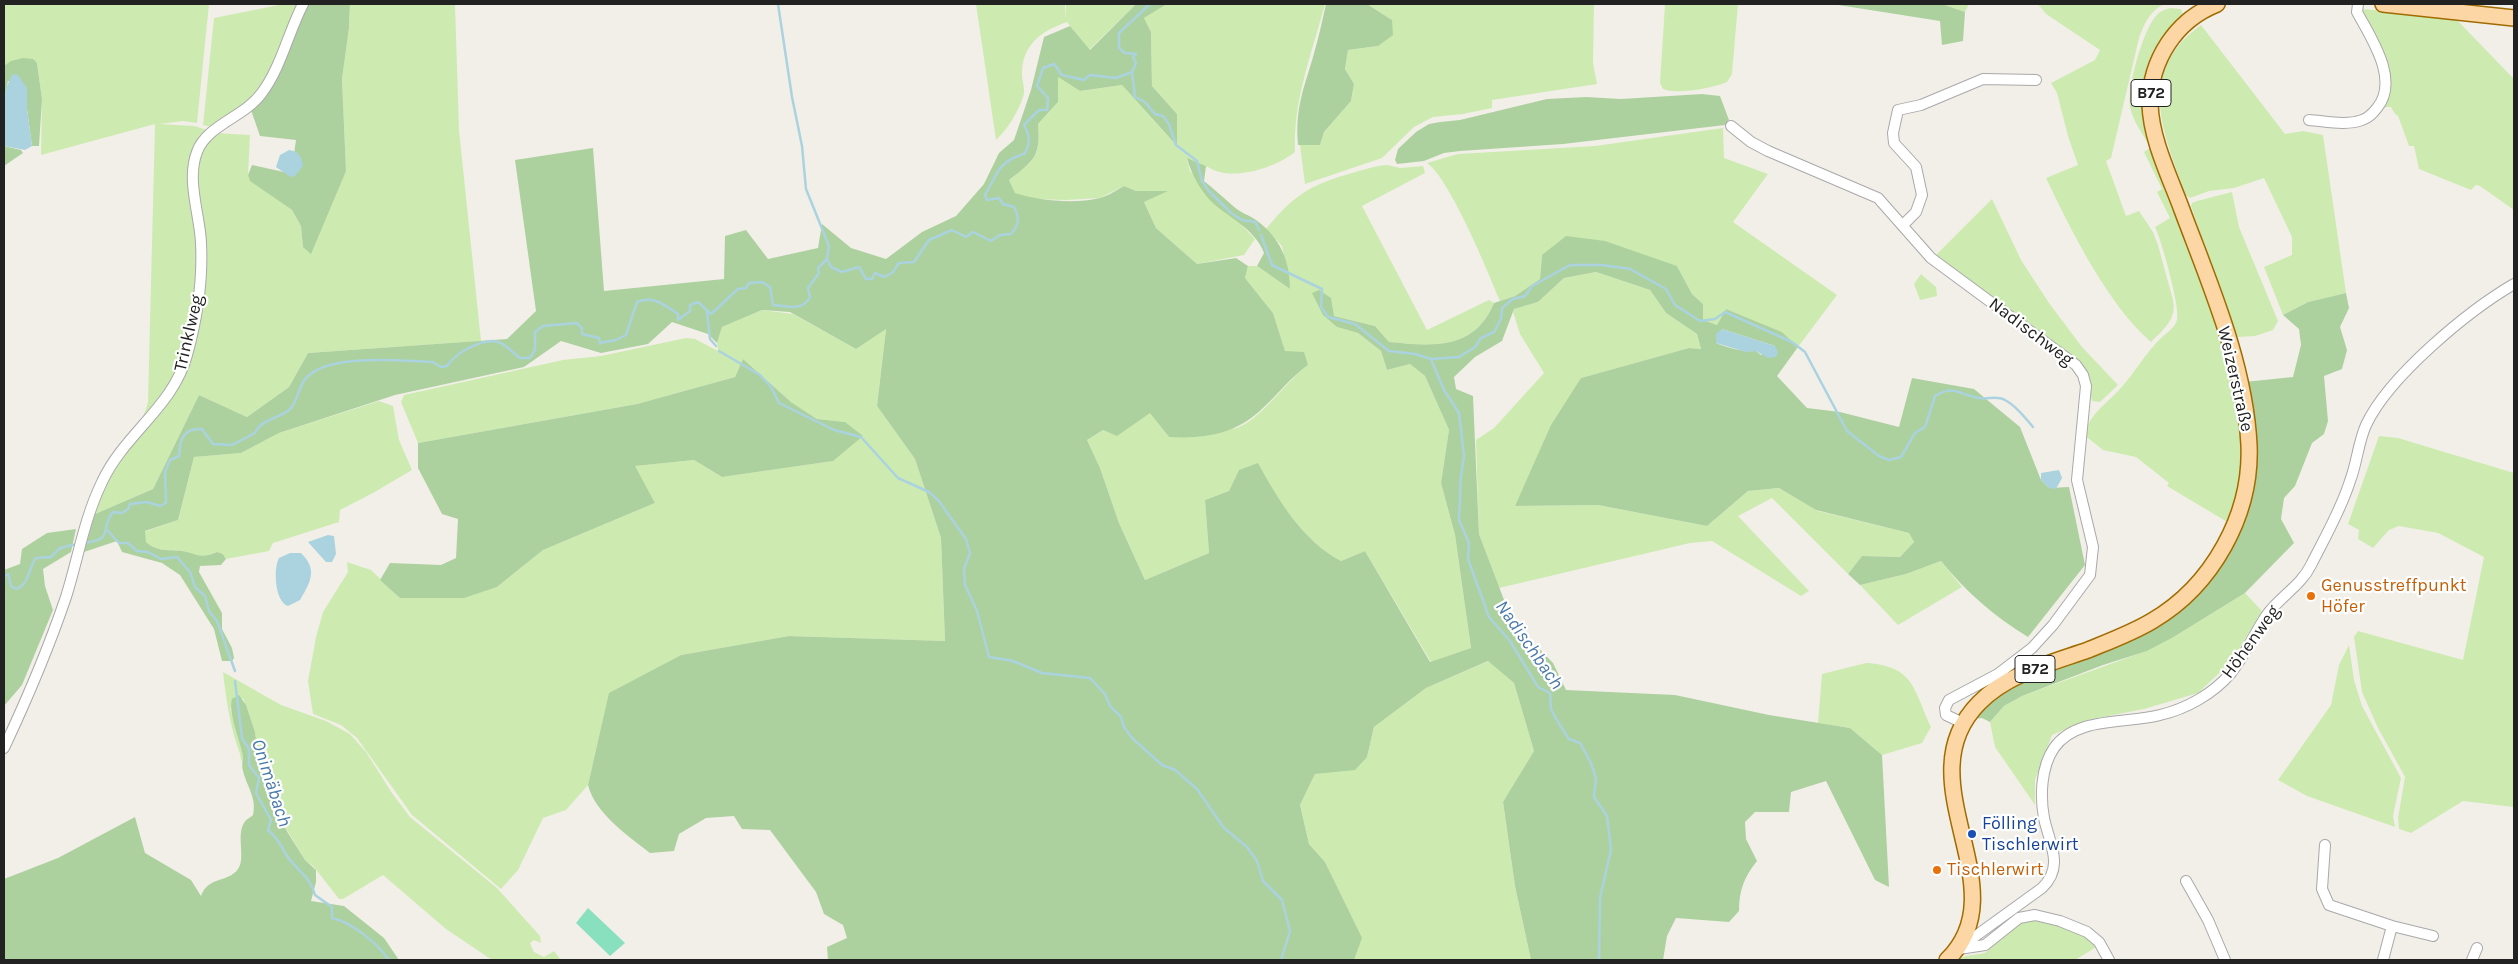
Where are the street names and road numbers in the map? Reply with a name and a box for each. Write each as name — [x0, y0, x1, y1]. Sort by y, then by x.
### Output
road number: B72 — [2131, 80, 2171, 106]
street label: Trinklweg — [170, 293, 208, 373]
street label: Nadischweg — [1984, 293, 2078, 371]
street label: Weizerstraße — [2212, 324, 2258, 434]
street label: Höhenweg — [2217, 601, 2285, 683]
road number: B72 — [2015, 656, 2055, 682]

